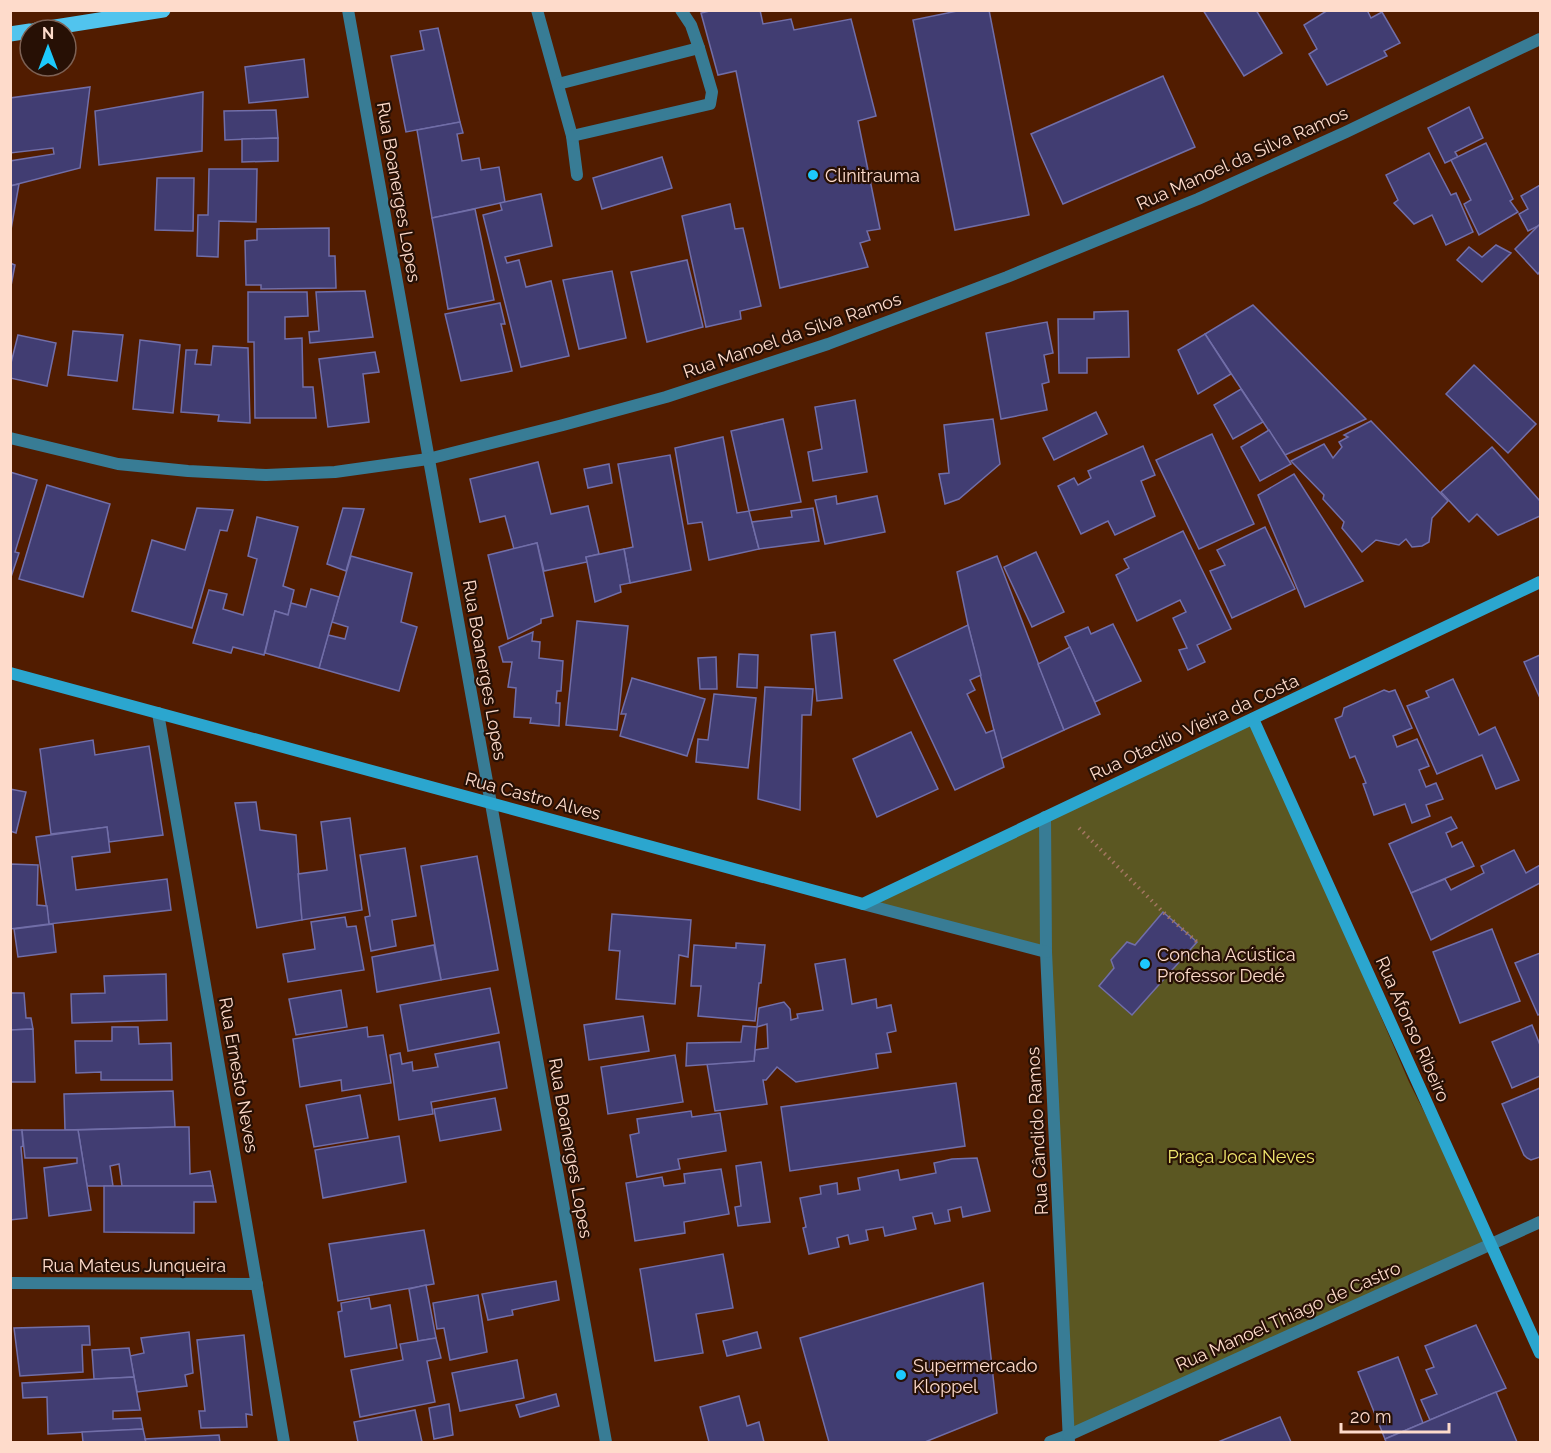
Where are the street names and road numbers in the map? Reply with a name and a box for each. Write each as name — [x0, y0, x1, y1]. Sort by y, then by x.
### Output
street label: Rua Boanerges Lopes — [373, 100, 425, 284]
street label: Rua Manoel da Silva Ramos — [1133, 102, 1351, 214]
street label: Rua Manoel da Silva Ramos — [680, 288, 904, 382]
street label: Rua Boanerges Lopes — [459, 578, 511, 762]
street label: Rua Otacílio Vieira da Costa — [1086, 669, 1302, 785]
street label: Rua Castro Alves — [463, 768, 603, 824]
street label: Rua Afonso Ribeiro — [1372, 953, 1455, 1105]
street label: Rua Ernesto Neves — [215, 996, 263, 1155]
street label: Rua Cândido Ramos — [1022, 1046, 1052, 1216]
street label: Rua Boanerges Lopes — [545, 1056, 597, 1240]
street label: Rua Mateus Junqueira — [42, 1255, 226, 1276]
street label: Rua Manoel Thiago de Castro — [1172, 1257, 1404, 1375]

